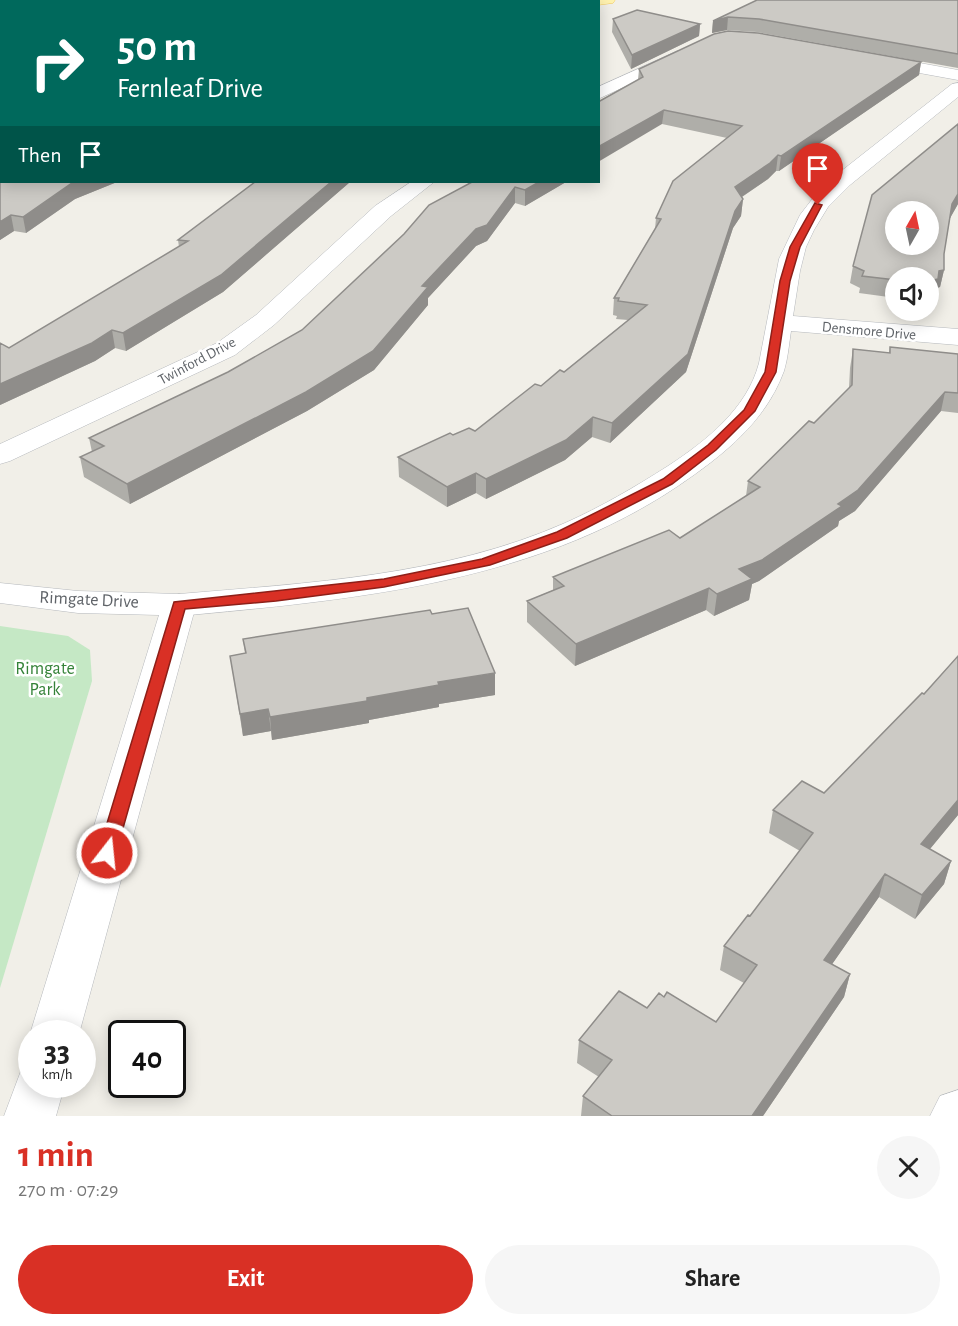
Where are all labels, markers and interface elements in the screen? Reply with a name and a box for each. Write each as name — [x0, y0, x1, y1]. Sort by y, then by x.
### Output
icon: right — [18, 24, 96, 102]
text: 50 m — [117, 26, 197, 68]
text: Fernleaf Drive — [117, 75, 263, 102]
icon: arrive — [74, 138, 107, 171]
pin — [792, 143, 843, 205]
text: Then — [18, 144, 62, 166]
icon: arrive — [801, 152, 834, 185]
north arrow — [885, 201, 939, 255]
map controls — [885, 201, 939, 321]
button: sound — [885, 267, 939, 321]
street label: Densmore Drive — [821, 319, 917, 343]
street label: Twinford Drive — [156, 334, 238, 388]
street label: Rimgate Drive — [39, 588, 139, 612]
park label: Rimgate Park — [15, 660, 75, 699]
position arrow — [75, 821, 139, 885]
speed limit sign: 40 — [108, 1020, 186, 1098]
text: 33 — [44, 1037, 70, 1067]
text: km/h — [42, 1067, 72, 1082]
button: close — [877, 1136, 940, 1199]
text: 1 min — [18, 1137, 94, 1173]
text: 270 m · 07:29 — [18, 1180, 118, 1200]
button: Exit — [18, 1245, 473, 1314]
button: Share — [485, 1245, 940, 1314]

